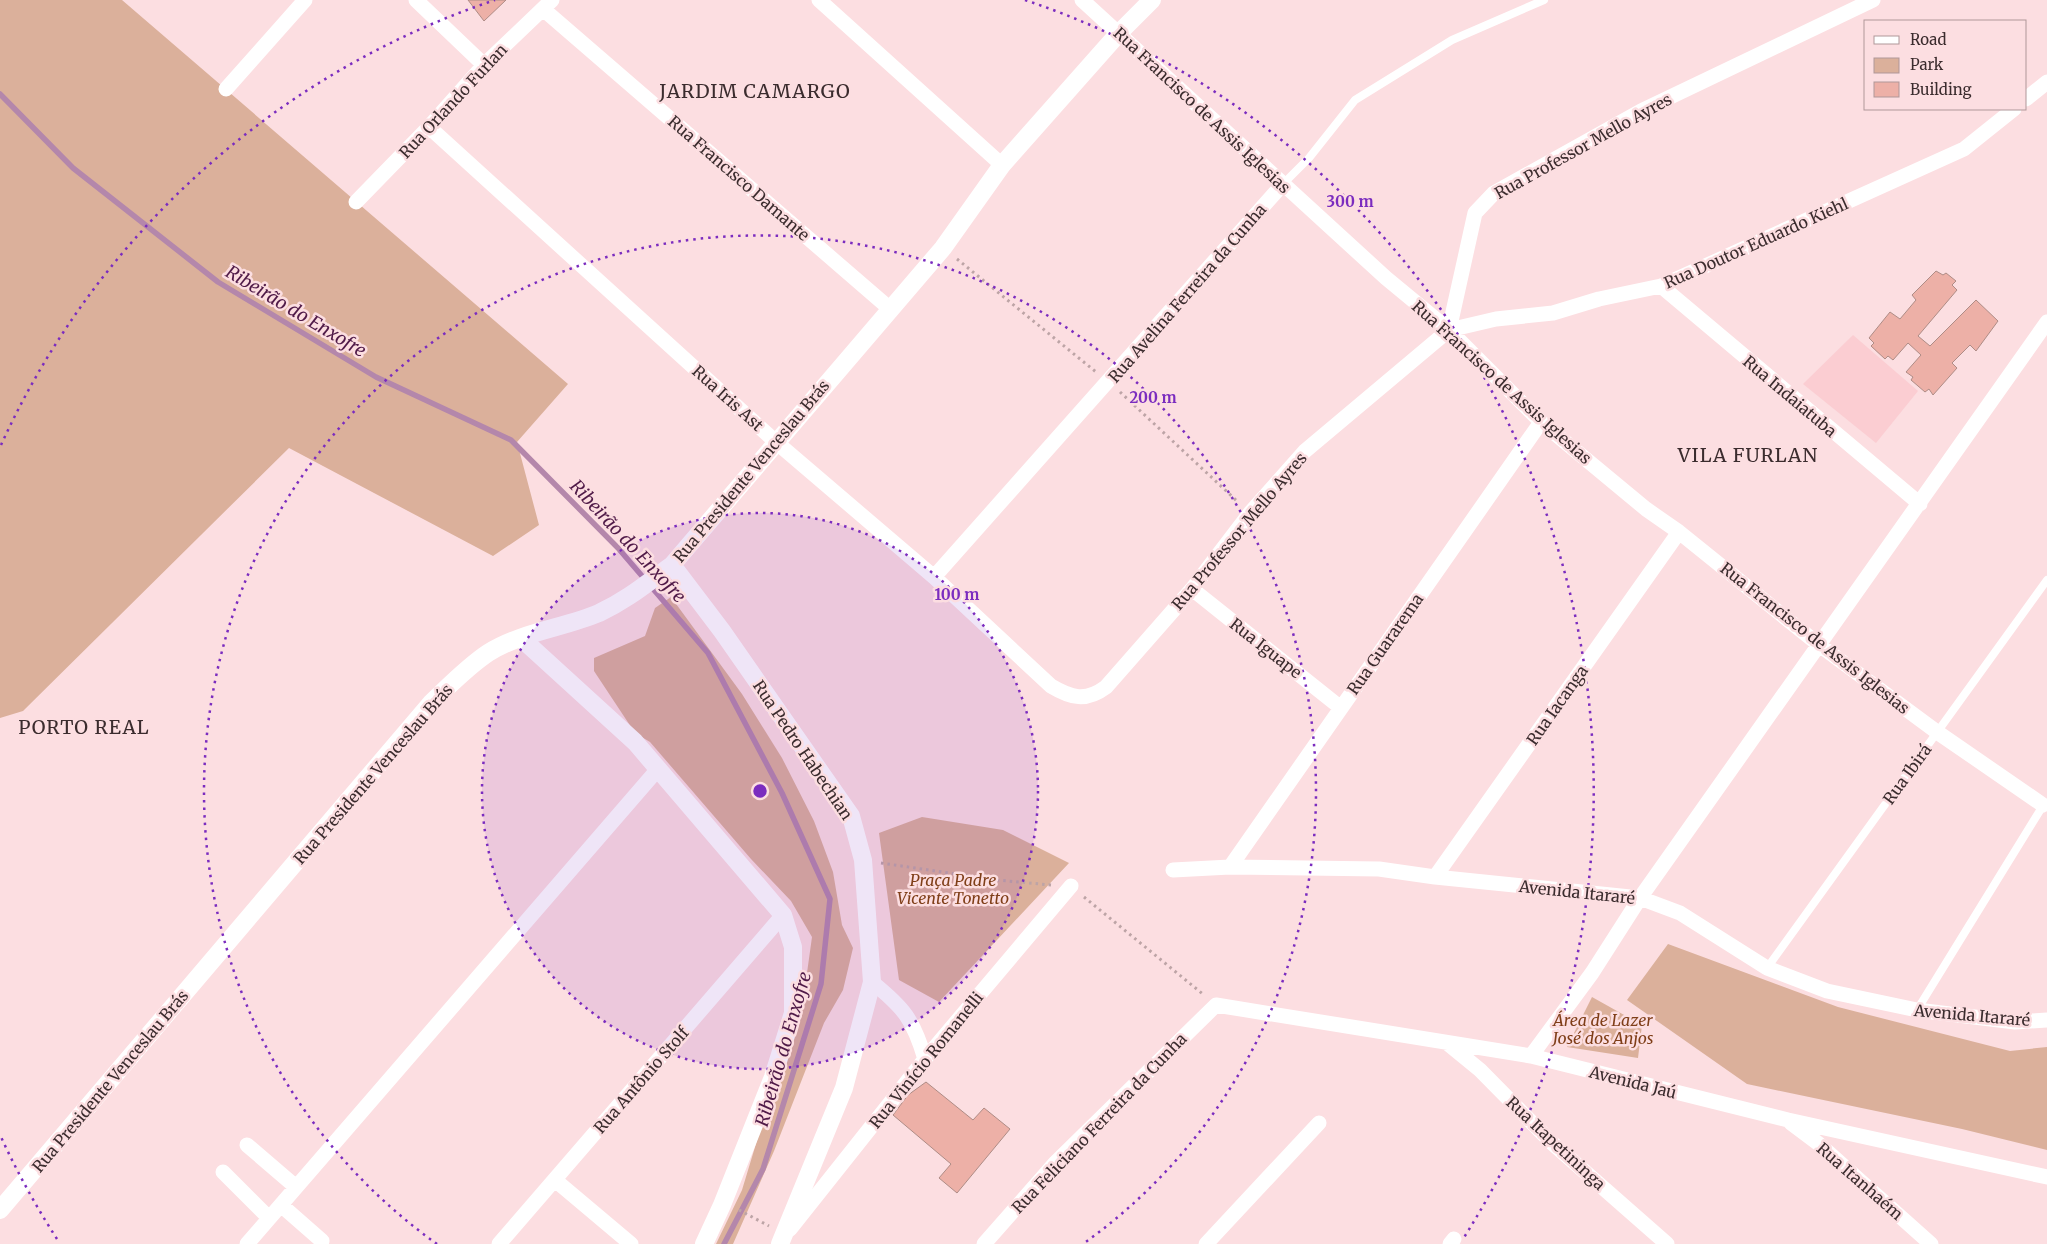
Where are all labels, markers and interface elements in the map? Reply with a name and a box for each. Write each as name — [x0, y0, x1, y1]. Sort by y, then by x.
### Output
legend — [1864, 20, 2027, 110]
street label: Rua Francisco de Assis Iglesias — [1109, 23, 1295, 197]
text: Road — [1910, 30, 1946, 49]
street label: Rua Orlando Furlan — [395, 39, 511, 162]
text: Park — [1910, 55, 1944, 74]
district label: JARDIM CAMARGO — [658, 79, 851, 103]
text: Building — [1910, 80, 1972, 99]
street label: Rua Professor Mello Ayres — [1491, 89, 1675, 203]
street label: Rua Francisco Damante — [664, 111, 814, 245]
text: 300 m — [1326, 192, 1374, 211]
street label: Rua Doutor Eduardo Kiehl — [1661, 193, 1851, 293]
street label: Rua Avelina Ferreira da Cunha — [1104, 199, 1270, 387]
water label: Ribeirão do Enxofre — [222, 260, 370, 362]
street label: Rua Francisco de Assis Iglesias — [1408, 296, 1596, 468]
street label: Rua Indaiatuba — [1739, 351, 1841, 441]
street label: Rua Iris Ast — [688, 361, 768, 436]
street label: Rua Presidente Venceslau Brás — [669, 375, 833, 566]
text: 200 m — [1129, 388, 1177, 407]
district label: VILA FURLAN — [1677, 443, 1818, 467]
street label: Rua Professor Mello Ayres — [1167, 448, 1311, 614]
water label: Ribeirão do Enxofre — [565, 475, 691, 607]
street label: Rua Francisco de Assis Iglesias — [1716, 558, 1914, 718]
text: 100 m — [935, 585, 979, 604]
street label: Rua Guararema — [1343, 589, 1427, 698]
street label: Rua Iguape — [1226, 614, 1306, 682]
street label: Rua Iacanga — [1522, 661, 1592, 749]
street label: Rua Pedro Habechian — [749, 676, 857, 824]
street label: Rua Presidente Venceslau Brás — [289, 680, 457, 868]
district label: PORTO REAL — [18, 715, 150, 739]
street label: Rua Ibirá — [1878, 740, 1936, 808]
centre of rings — [751, 782, 769, 800]
park label: Praça Padre Vicente Tonetto — [897, 870, 1009, 908]
street label: Avenida Itararé — [1517, 876, 1636, 908]
water label: Ribeirão do Enxofre — [750, 969, 816, 1129]
street label: Rua Presidente Venceslau Brás — [28, 985, 192, 1176]
street label: Rua Vinício Romanelli — [865, 988, 987, 1132]
street label: Avenida Itararé — [1912, 1000, 2031, 1030]
park label: Área de Lazer José dos Anjos — [1551, 1010, 1654, 1048]
street label: Rua Antônio Stolf — [589, 1022, 693, 1137]
street label: Rua Feliciano Ferreira da Cunha — [1007, 1028, 1191, 1217]
street label: Avenida Jaú — [1586, 1061, 1679, 1103]
street label: Rua Itapetininga — [1502, 1092, 1610, 1194]
street label: Rua Itanhaém — [1813, 1138, 1907, 1224]

